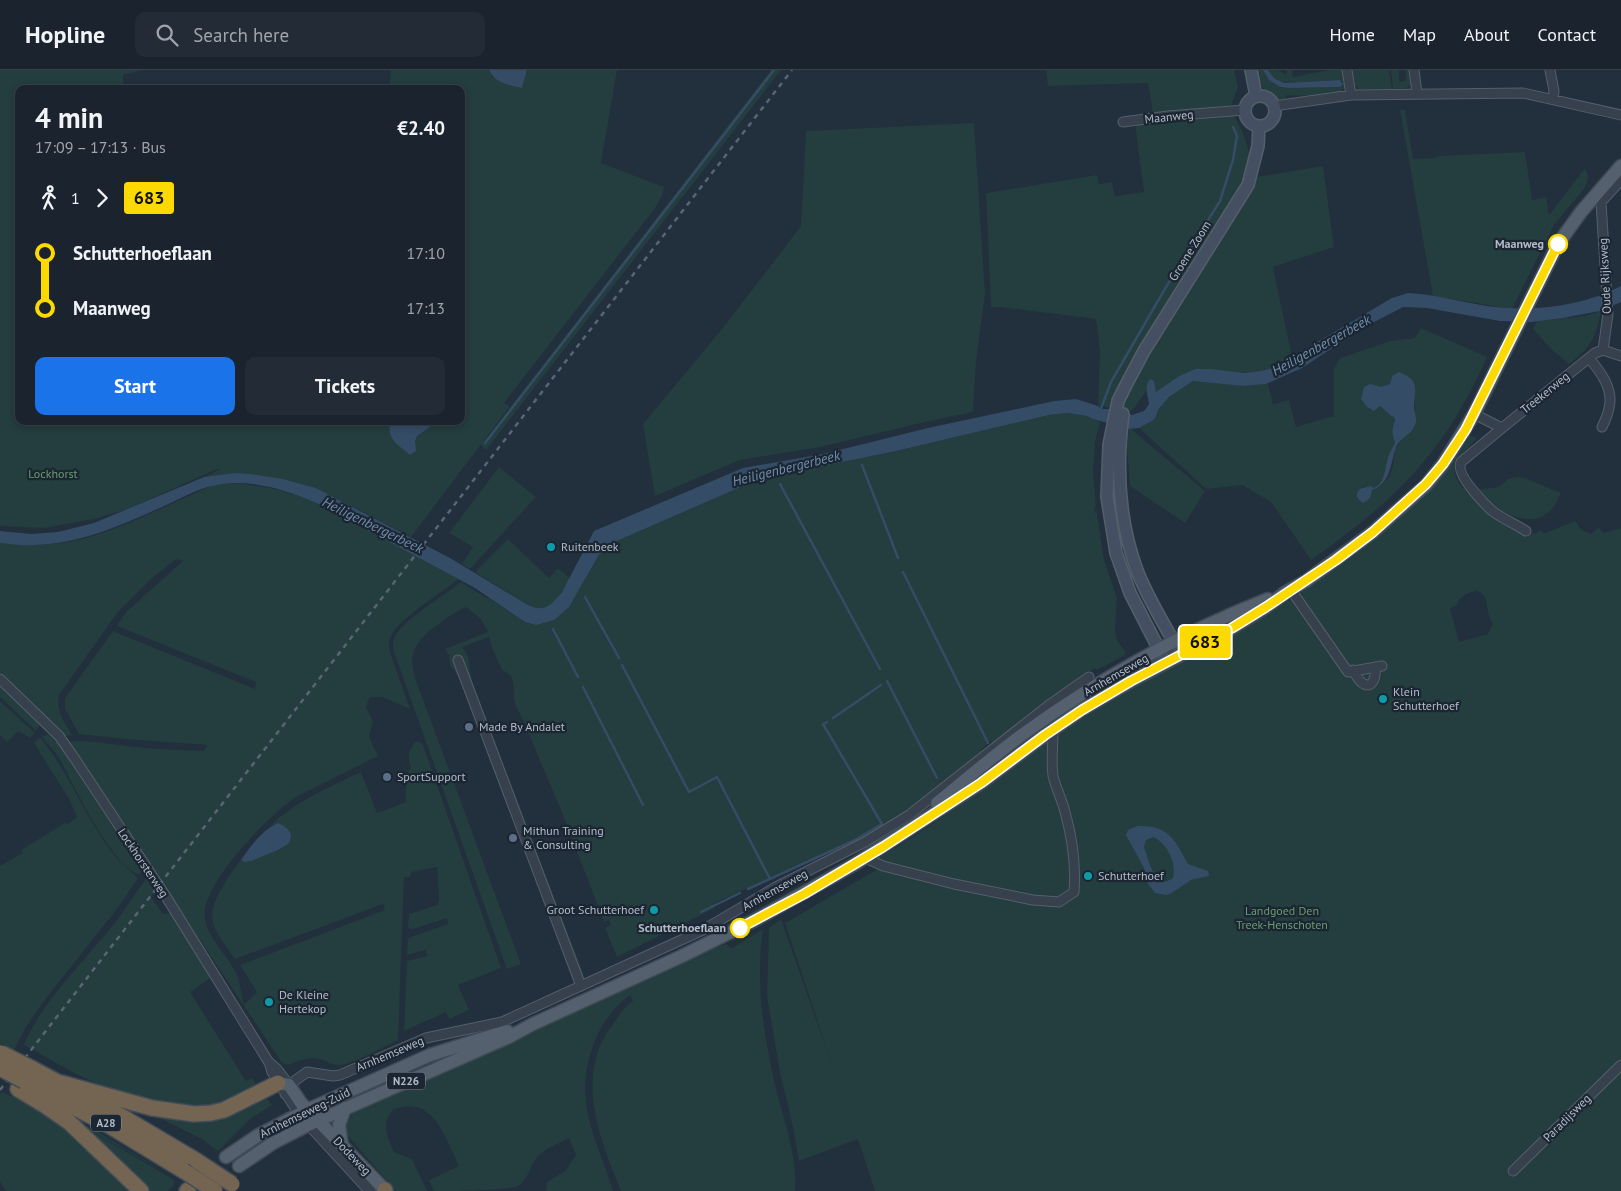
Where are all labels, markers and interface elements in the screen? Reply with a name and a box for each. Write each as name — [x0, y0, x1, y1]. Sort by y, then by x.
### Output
search box — [135, 12, 485, 57]
text: Hopline — [25, 19, 105, 50]
icon: search — [153, 21, 181, 49]
text: Search here — [193, 23, 289, 47]
text: Home — [1329, 23, 1375, 46]
text: Map — [1403, 23, 1436, 46]
text: About — [1464, 23, 1510, 46]
text: Contact — [1538, 23, 1596, 46]
text: 4 min — [35, 99, 103, 136]
street label: Maanweg — [1144, 106, 1194, 127]
text: €2.40 — [397, 116, 445, 140]
text: 17:09 – 17:13 · Bus — [35, 137, 166, 157]
icon: walk — [35, 184, 63, 212]
icon: forward — [88, 184, 116, 212]
text: 683 — [134, 186, 164, 209]
text: 1 — [71, 188, 80, 208]
street label: Groene Zoom — [1165, 218, 1214, 284]
marker: Maanweg — [1548, 234, 1568, 254]
place label: Maanweg — [1495, 236, 1544, 251]
street label: Oude Rijksweg — [1595, 238, 1614, 314]
text: Schutterhoeflaan — [73, 241, 212, 265]
text: 17:10 — [407, 243, 445, 263]
text: Maanweg — [73, 296, 151, 320]
text: 17:13 — [407, 298, 445, 318]
water label: Heiligenbergerbeek — [1268, 310, 1374, 380]
button: Start — [35, 357, 235, 415]
button: Tickets — [245, 357, 445, 415]
street label: Treekerweg — [1517, 368, 1572, 417]
water label: Heiligenbergerbeek — [730, 446, 842, 490]
park label: Lockhorst — [28, 466, 78, 481]
water label: Heiligenbergerbeek — [319, 493, 427, 558]
place label: Ruitenbeek — [561, 539, 619, 554]
marker: Ruitenbeek — [545, 541, 557, 553]
line badge: 683 — [1176, 626, 1234, 658]
text: 683 — [1190, 630, 1220, 653]
street label: Arnhemseweg — [1081, 650, 1151, 699]
place label: Klein Schutterhoef — [1393, 684, 1460, 713]
marker: Klein Schutterhoef — [1377, 693, 1389, 705]
place label: Made By Andalet — [479, 719, 565, 734]
marker: Made By Andalet — [463, 721, 475, 733]
place label: SportSupport — [397, 769, 466, 784]
marker: SportSupport — [381, 771, 393, 783]
place label: Mithun Training & Consulting — [523, 823, 604, 852]
street label: Lockhorsterweg — [115, 825, 172, 900]
marker: Mithun Training & Consulting — [507, 832, 519, 844]
street label: Arnhemseweg — [740, 866, 810, 914]
place label: Schutterhoef — [1098, 868, 1165, 883]
marker: Schutterhoef — [1082, 870, 1094, 882]
place label: Groot Schutterhoef — [547, 902, 645, 917]
park label: Landgoed Den Treek-Henschoten — [1236, 903, 1328, 932]
marker: Groot Schutterhoef — [648, 904, 660, 916]
marker: Schutterhoeflaan — [730, 918, 750, 938]
place label: Schutterhoeflaan — [638, 920, 726, 935]
place label: De Kleine Hertekop — [279, 987, 329, 1016]
marker: De Kleine Hertekop — [263, 996, 275, 1008]
street label: Arnhemseweg — [354, 1033, 426, 1075]
road number: N226 — [387, 1072, 425, 1089]
street label: Arnhemseweg-Zuid — [257, 1084, 352, 1141]
street label: Paradijsweg — [1540, 1091, 1594, 1145]
road number: A28 — [91, 1114, 121, 1132]
street label: Dodeweg — [330, 1133, 374, 1178]

